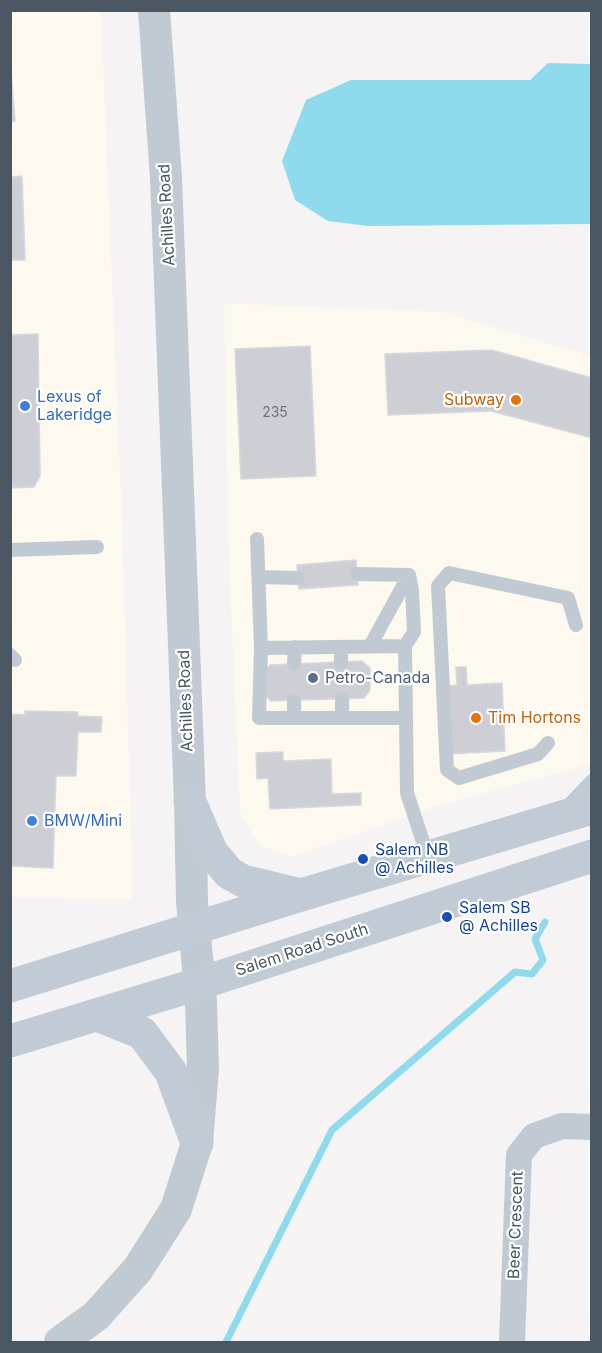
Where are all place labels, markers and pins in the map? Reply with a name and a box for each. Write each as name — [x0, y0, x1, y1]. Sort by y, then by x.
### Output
place label: Lexus of Lakeridge — [37, 387, 112, 425]
place label: Subway — [444, 390, 504, 410]
marker: Subway — [509, 393, 523, 407]
marker: Lexus of Lakeridge — [18, 399, 32, 413]
place label: Petro-Canada — [325, 668, 430, 688]
marker: Petro-Canada — [306, 671, 320, 685]
place label: Tim Hortons — [488, 708, 581, 728]
marker: Tim Hortons — [469, 711, 483, 725]
place label: BMW/Mini — [44, 811, 122, 831]
marker: BMW/Mini — [25, 814, 39, 828]
place label: Salem NB @ Achilles — [375, 840, 454, 878]
marker: Salem NB @ Achilles — [356, 852, 370, 866]
place label: Salem SB @ Achilles — [459, 898, 538, 936]
marker: Salem SB @ Achilles — [440, 910, 454, 924]

